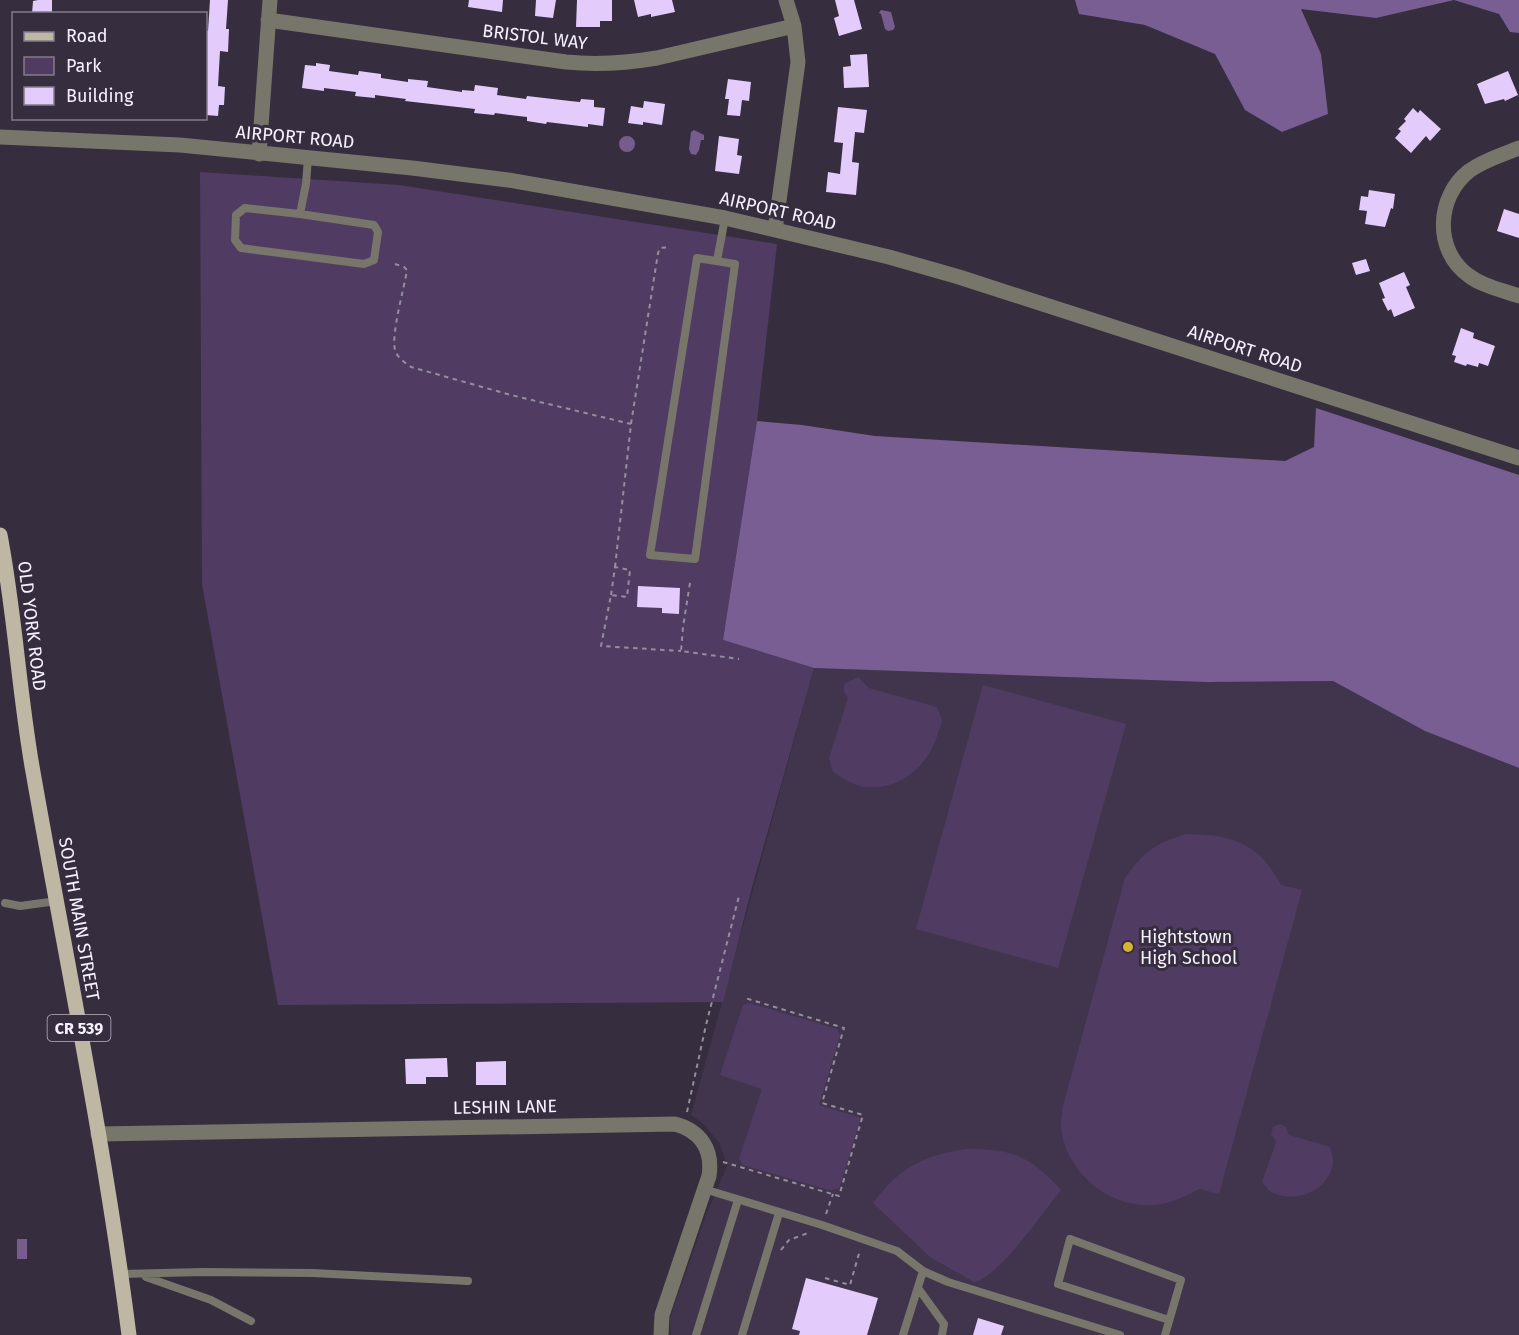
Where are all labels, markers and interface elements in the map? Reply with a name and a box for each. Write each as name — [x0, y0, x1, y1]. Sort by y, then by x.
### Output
legend — [12, 12, 207, 120]
street label: BRISTOL WAY — [481, 20, 589, 54]
text: Road — [66, 25, 108, 47]
text: Park — [66, 55, 102, 77]
text: Building — [66, 85, 134, 107]
street label: AIRPORT ROAD — [235, 121, 355, 153]
street label: AIRPORT ROAD — [718, 187, 838, 235]
street label: AIRPORT ROAD — [1185, 320, 1305, 378]
street label: OLD YORK ROAD — [13, 560, 51, 692]
street label: SOUTH MAIN STREET — [54, 836, 104, 1003]
place label: Hightstown High School — [1140, 926, 1237, 969]
marker: Hightstown High School — [1121, 940, 1135, 954]
road number: CR 539 — [48, 1015, 110, 1041]
street label: LESHIN LANE — [453, 1095, 557, 1119]

